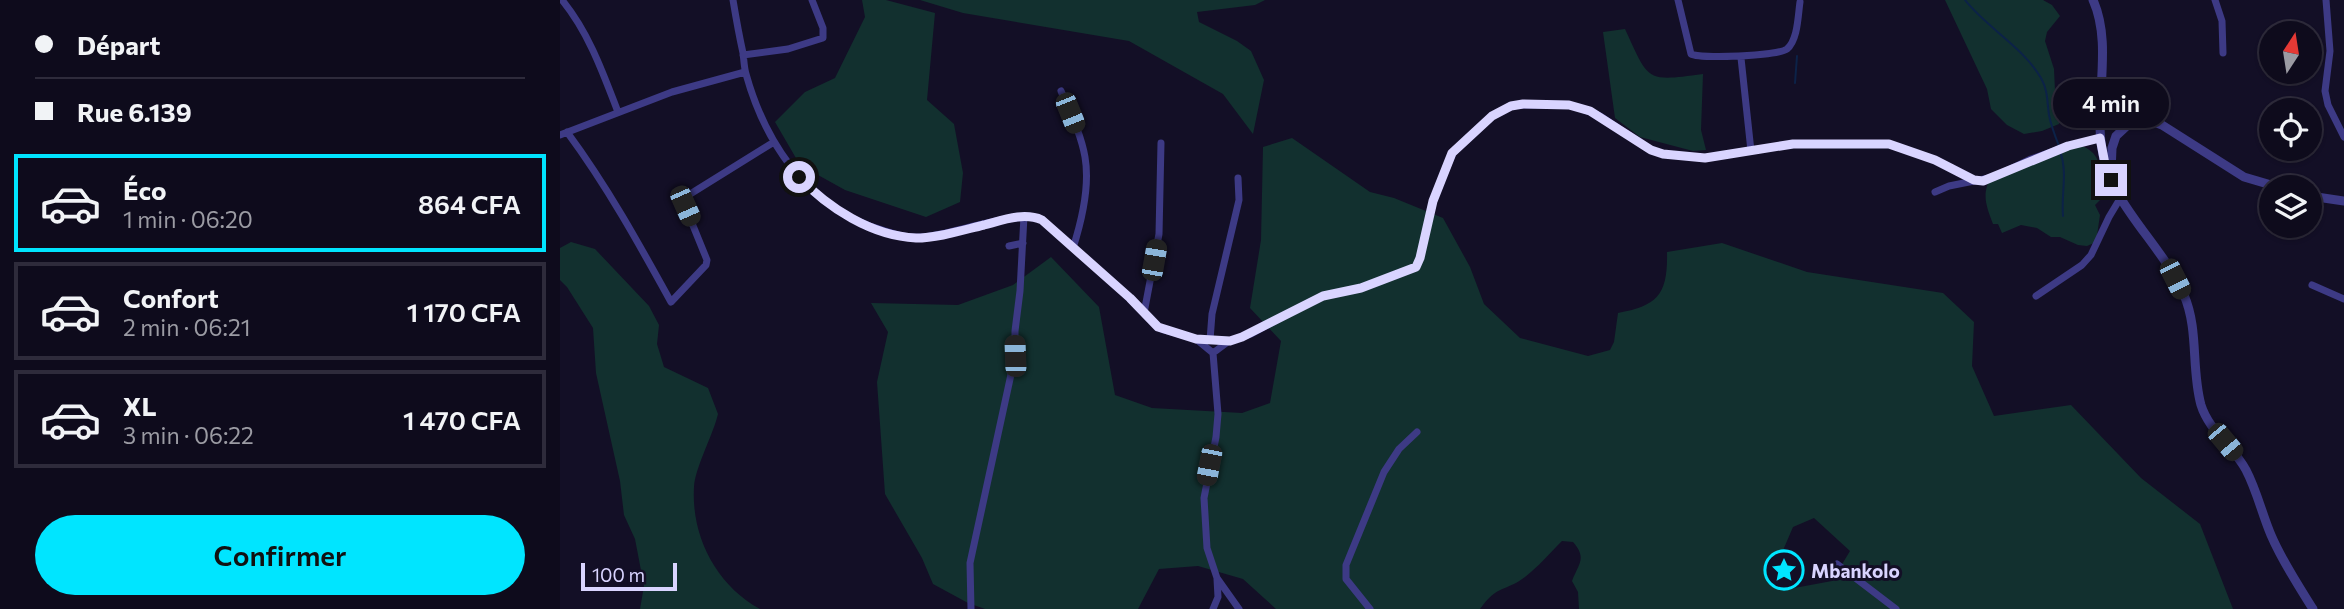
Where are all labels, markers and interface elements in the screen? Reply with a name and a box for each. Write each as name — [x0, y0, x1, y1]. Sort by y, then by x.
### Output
north arrow — [2259, 21, 2322, 84]
map controls — [2259, 21, 2322, 238]
text: Départ — [77, 29, 161, 60]
callout: 4 min — [2053, 78, 2169, 128]
text: 4 min — [2082, 89, 2140, 117]
car — [1053, 90, 1088, 136]
text: Rue 6.139 — [77, 96, 192, 127]
button: locate — [2259, 98, 2322, 161]
route start — [783, 161, 815, 193]
route end — [2095, 164, 2127, 196]
icon: car — [39, 172, 102, 235]
text: Éco — [123, 174, 167, 205]
button: layers — [2259, 175, 2322, 238]
car — [667, 183, 704, 229]
text: 864 CFA — [418, 188, 521, 219]
text: 1 min · 06:20 — [123, 205, 253, 233]
car — [1141, 237, 1168, 283]
car — [2157, 256, 2194, 302]
icon: car — [39, 280, 102, 343]
text: Confort — [123, 282, 219, 313]
text: 1 170 CFA — [407, 296, 521, 327]
text: 2 min · 06:21 — [123, 313, 251, 341]
car — [1004, 335, 1027, 377]
icon: car — [39, 388, 102, 451]
text: XL — [123, 390, 157, 421]
text: 1 470 CFA — [403, 404, 521, 435]
car — [2204, 419, 2247, 465]
text: 3 min · 06:22 — [123, 421, 254, 449]
car — [1195, 442, 1224, 488]
button: Confirmer — [35, 515, 525, 595]
place icon: Mbankolo — [1763, 549, 1805, 591]
place label: Mbankolo — [1811, 559, 1900, 582]
scale bar — [581, 560, 677, 592]
text: 100 m — [592, 563, 645, 586]

